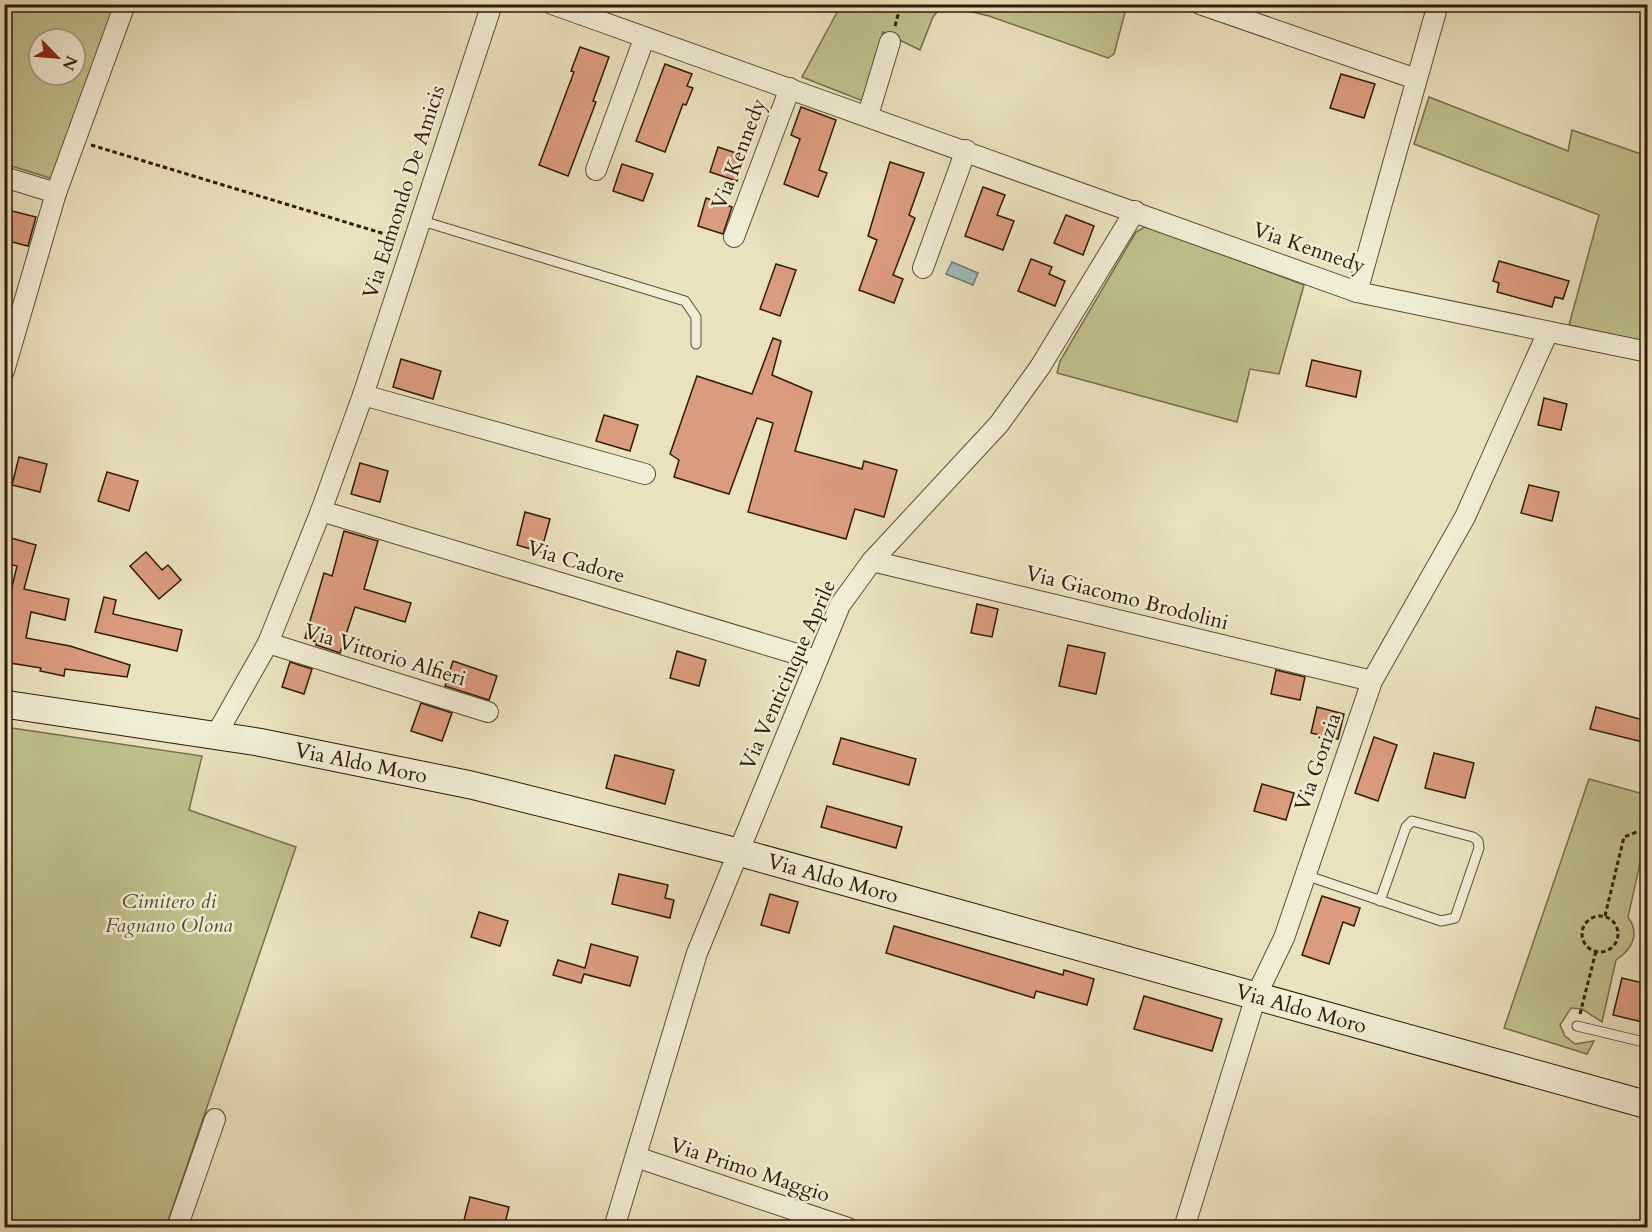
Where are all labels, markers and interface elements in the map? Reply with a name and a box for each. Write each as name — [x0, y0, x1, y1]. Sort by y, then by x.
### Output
north arrow — [27, 27, 87, 87]
text: N — [57, 52, 83, 74]
street label: Via Edmondo De Amicis — [356, 82, 452, 302]
street label: Via Kennedy — [705, 94, 773, 214]
street label: Via Kennedy — [1249, 215, 1369, 281]
street label: Via Cadore — [524, 533, 628, 591]
street label: Via Giacomo Brodolini — [1022, 559, 1232, 637]
street label: Via Venticinque Aprile — [733, 575, 843, 775]
street label: Via Vittorio Alfieri — [301, 617, 470, 693]
street label: Via Gorizia — [1288, 709, 1348, 815]
street label: Via Aldo Moro — [292, 735, 430, 790]
street label: Via Aldo Moro — [764, 846, 902, 910]
park label: Cimitero di Fagnano Olona — [105, 887, 233, 940]
street label: Via Aldo Moro — [1232, 977, 1370, 1041]
street label: Via Primo Maggio — [666, 1130, 834, 1210]

